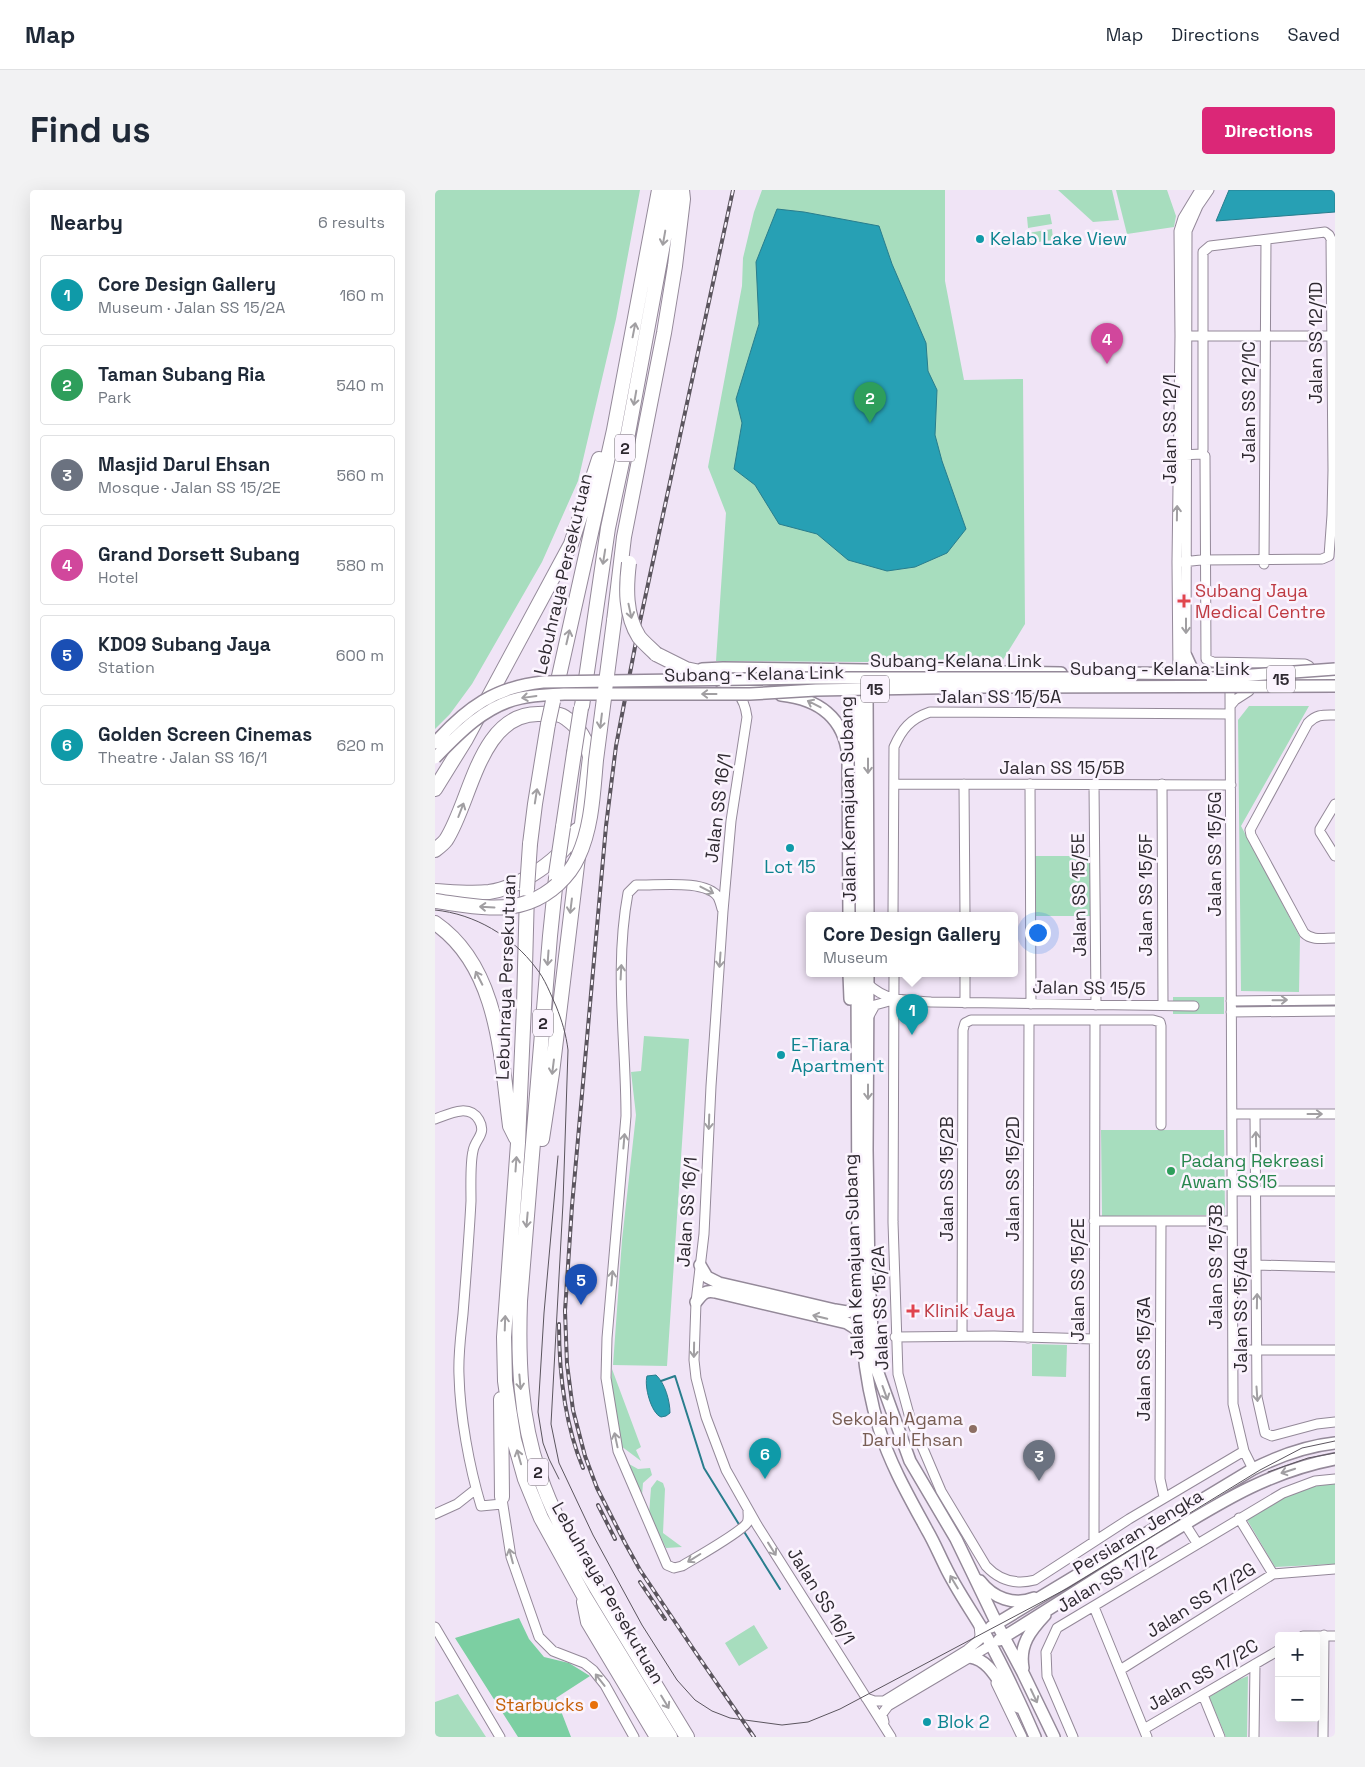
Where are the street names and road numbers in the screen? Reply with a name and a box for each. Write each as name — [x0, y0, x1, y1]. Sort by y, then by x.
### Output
street label: Jalan SS 12/1D — [1304, 282, 1327, 404]
street label: Jalan SS 12/1C — [1237, 341, 1260, 463]
street label: Jalan SS 12/1 — [1158, 374, 1181, 484]
road number: 2 — [615, 434, 635, 462]
street label: Lebuhraya Persekutuan — [528, 471, 597, 677]
street label: Subang-Kelana Link — [870, 649, 1042, 672]
street label: Subang - Kelana Link — [1070, 657, 1250, 680]
street label: Subang - Kelana Link — [664, 660, 844, 687]
road number: 15 — [1267, 666, 1295, 692]
road number: 15 — [861, 676, 889, 702]
street label: Jalan SS 15/5A — [937, 685, 1061, 708]
street label: Jalan Kemajuan Subang — [834, 696, 861, 902]
street label: Jalan SS 16/1 — [699, 752, 736, 864]
street label: Jalan SS 15/5B — [999, 756, 1125, 779]
street label: Jalan SS 15/5G — [1203, 791, 1226, 917]
street label: Jalan SS 15/5E — [1066, 833, 1091, 957]
street label: Jalan SS 15/5F — [1134, 833, 1157, 957]
street label: Lebuhraya Persekutuan — [490, 874, 521, 1080]
street label: Jalan SS 15/5 — [1032, 975, 1146, 1000]
road number: 2 — [533, 1010, 553, 1036]
street label: Jalan SS 15/2B — [935, 1116, 958, 1242]
street label: Jalan SS 15/2D — [1001, 1116, 1024, 1242]
street label: Jalan Kemajuan Subang — [838, 1154, 869, 1360]
street label: Jalan SS 16/1 — [671, 1156, 702, 1268]
street label: Jalan SS 15/3B — [1204, 1204, 1227, 1330]
street label: Jalan SS 15/2E — [1066, 1218, 1089, 1342]
street label: Jalan SS 15/2A — [866, 1245, 893, 1371]
street label: Jalan SS 15/4G — [1229, 1247, 1252, 1373]
street label: Jalan SS 15/3A — [1132, 1297, 1155, 1421]
road number: 2 — [528, 1458, 548, 1485]
street label: Persiaran Jengka — [1068, 1484, 1207, 1579]
street label: Lebuhraya Persekutuan — [547, 1498, 670, 1688]
street label: Jalan SS 17/2 — [1052, 1540, 1161, 1617]
street label: Jalan SS 16/1 — [782, 1543, 860, 1649]
street label: Jalan SS 17/2G — [1142, 1557, 1260, 1642]
street label: Jalan SS 17/2C — [1143, 1633, 1262, 1716]

